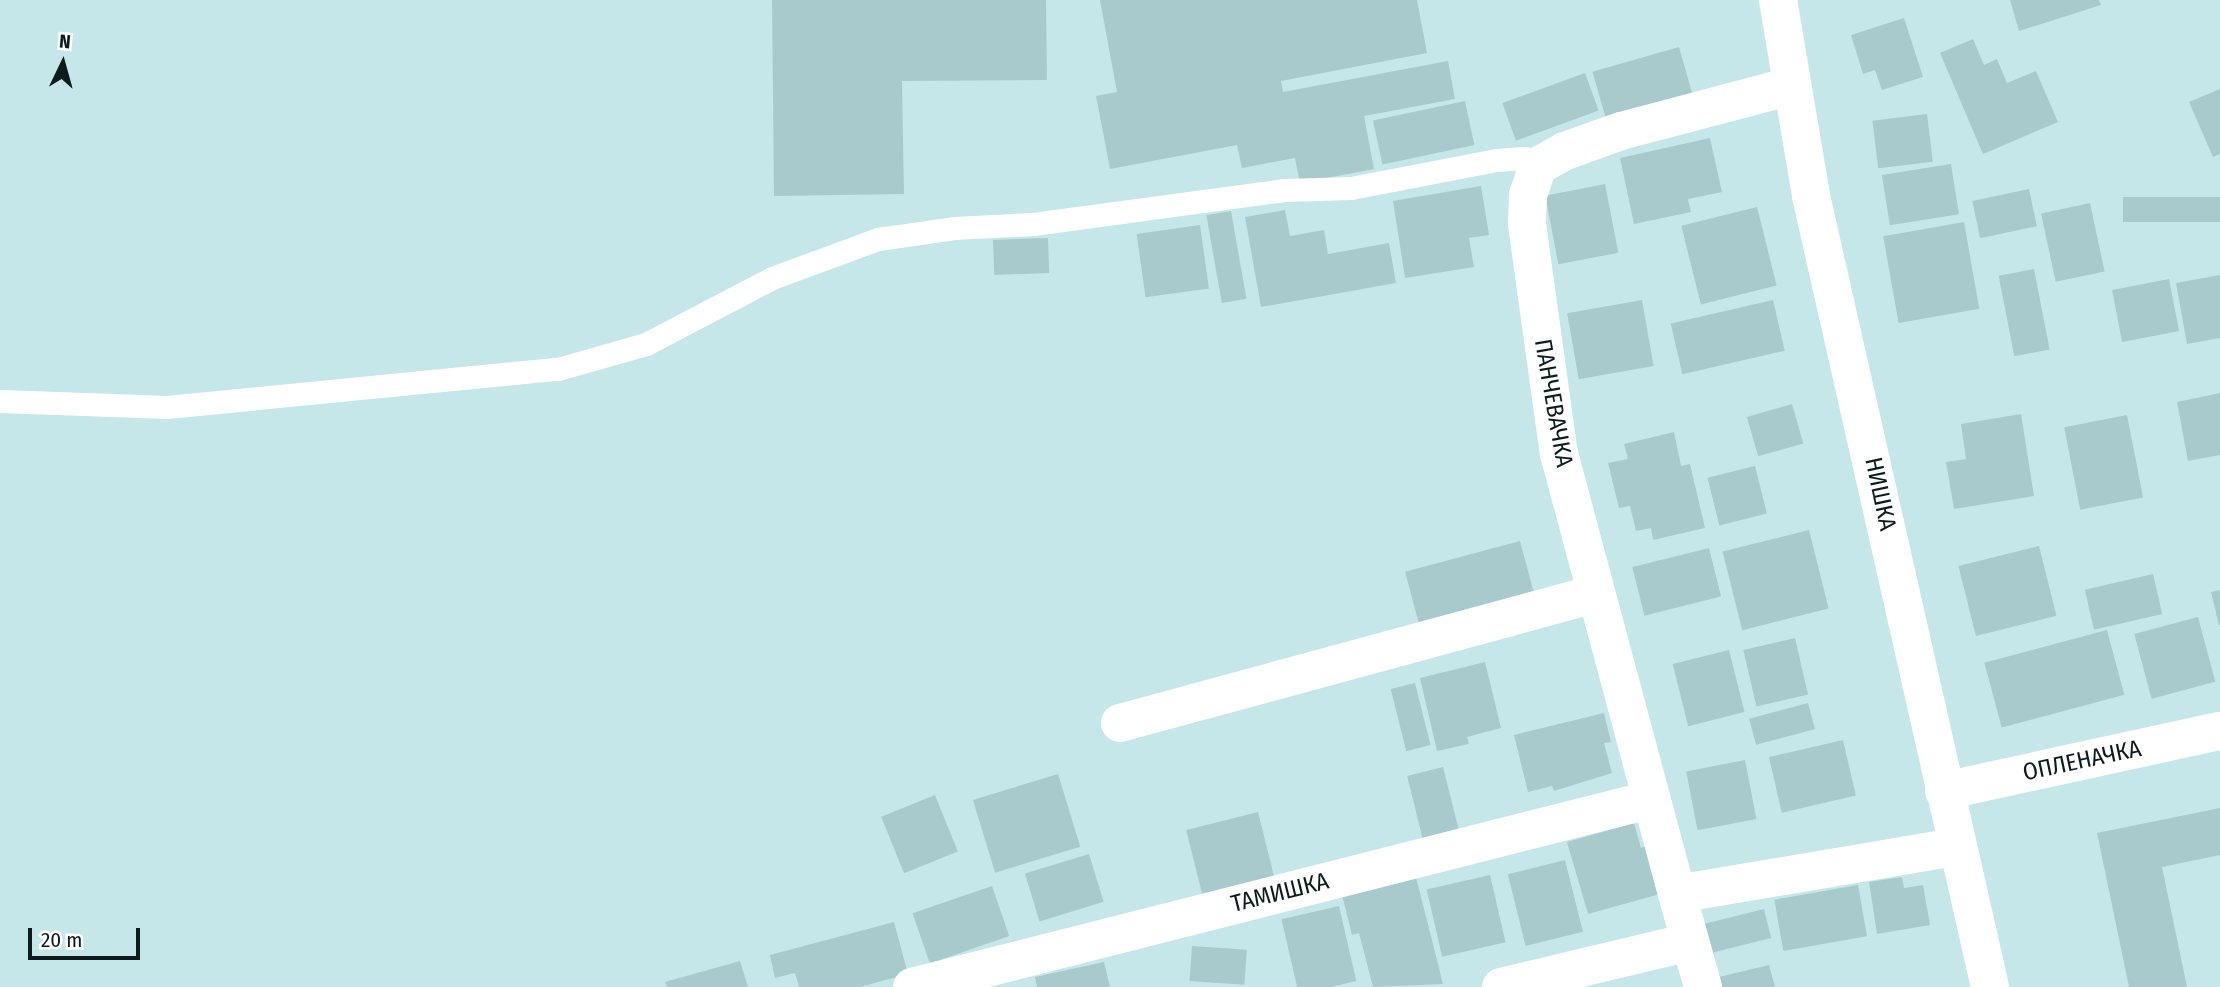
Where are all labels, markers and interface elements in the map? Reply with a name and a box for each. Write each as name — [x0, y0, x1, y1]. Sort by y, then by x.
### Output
north arrow — [28, 28, 98, 98]
text: N — [58, 30, 72, 54]
street label: ПАНЧЕВАЧКА — [1528, 337, 1578, 469]
street label: НИШКА — [1858, 455, 1902, 533]
street label: ОПЛЕНАЧКА — [2020, 734, 2144, 788]
street label: ТАМИШКА — [1228, 867, 1332, 919]
scale bar — [32, 914, 144, 958]
text: 20 m — [41, 927, 82, 953]

